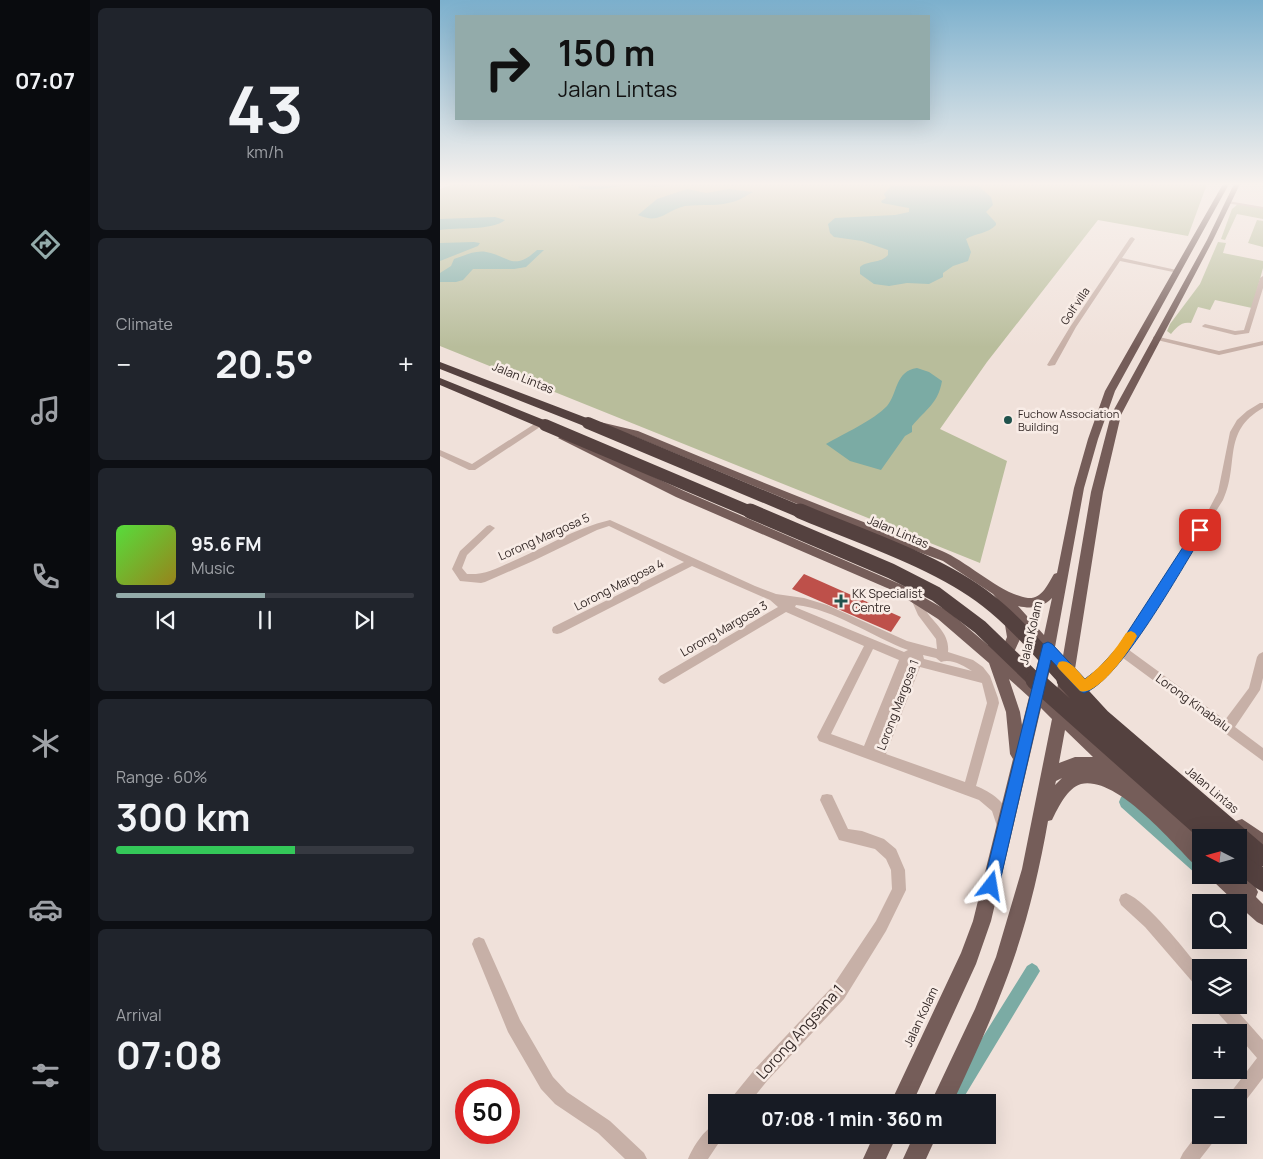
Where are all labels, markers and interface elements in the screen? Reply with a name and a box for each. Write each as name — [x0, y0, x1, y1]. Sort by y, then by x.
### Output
text: 150 m — [558, 29, 655, 77]
icon: right — [475, 35, 540, 100]
text: 43 — [226, 64, 304, 153]
text: 07:07 — [15, 66, 75, 96]
text: Jalan Lintas — [558, 74, 677, 104]
text: km/h — [246, 141, 284, 163]
icon: directions — [28, 227, 63, 262]
street label: Golf villa — [1057, 284, 1093, 327]
text: Climate — [116, 313, 173, 335]
text: 20.5° — [215, 337, 314, 389]
text: − — [116, 345, 131, 383]
text: + — [398, 345, 414, 383]
street label: Jalan Lintas — [490, 357, 557, 398]
icon: music — [28, 393, 63, 428]
place label: Fuchow Association Building — [1018, 406, 1119, 434]
marker: Fuchow Association Building — [1002, 414, 1014, 426]
street label: Lorong Margosa 5 — [495, 509, 592, 564]
pin — [1179, 509, 1221, 551]
street label: Jalan Lintas — [865, 511, 931, 552]
icon: arrive — [1186, 516, 1214, 544]
text: 95.6 FM — [191, 531, 262, 557]
street label: Lorong Margosa 4 — [571, 555, 667, 615]
text: Music — [191, 557, 235, 579]
icon: phone — [28, 559, 63, 594]
place label: KK Specialist Centre — [852, 585, 923, 616]
marker: KK Specialist Centre — [834, 594, 848, 608]
street label: Lorong Margosa 3 — [677, 597, 771, 660]
street label: Jalan Kolam — [1015, 599, 1046, 666]
icon: previous — [152, 606, 180, 634]
icon: pause — [251, 606, 279, 634]
icon: next — [350, 606, 378, 634]
street label: Lorong Margosa 1 — [872, 657, 923, 753]
street label: Lorong Kinabalu — [1152, 670, 1234, 736]
icon: climate — [28, 726, 63, 761]
street label: Jalan Lintas — [1182, 762, 1243, 817]
text: Range · 60% — [116, 766, 207, 788]
text: 300 km — [116, 790, 250, 842]
north arrow — [1192, 829, 1248, 884]
map controls — [1192, 829, 1247, 1144]
position arrow — [964, 859, 1016, 911]
icon: car — [28, 892, 63, 927]
button: search — [1192, 894, 1247, 949]
button: layers — [1192, 959, 1247, 1014]
street label: Lorong Angsana 1 — [751, 980, 848, 1084]
street label: Jalan Kolam — [899, 984, 942, 1050]
text: Arrival — [116, 1004, 162, 1026]
button: + — [1192, 1024, 1247, 1079]
text: 07:08 — [116, 1028, 223, 1080]
icon: filters — [28, 1058, 63, 1093]
speed limit sign: 50 — [455, 1079, 520, 1144]
button: − — [1192, 1089, 1247, 1144]
text: 07:08 · 1 min · 360 m — [761, 1106, 943, 1132]

